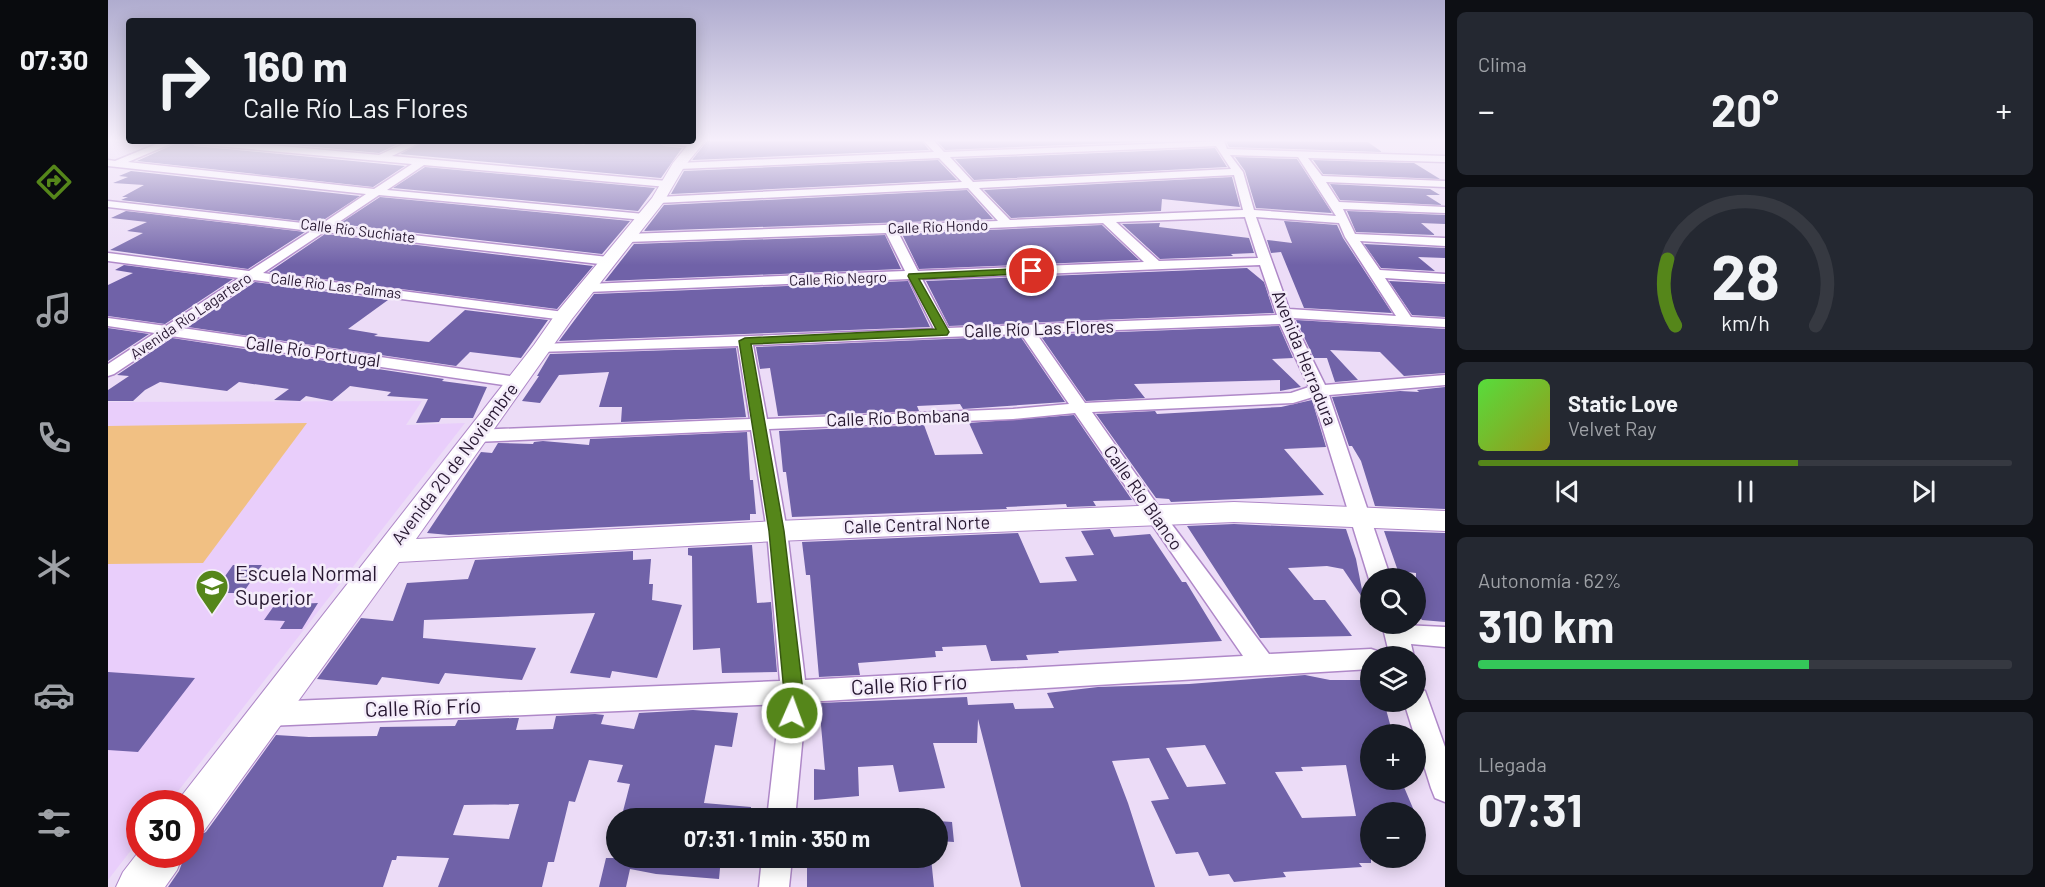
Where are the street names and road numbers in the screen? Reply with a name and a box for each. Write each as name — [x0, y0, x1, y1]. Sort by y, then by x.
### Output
street label: Calle Río Suchiate — [300, 214, 417, 246]
street label: Calle Río Hondo — [887, 215, 988, 237]
street label: Calle Río Negro — [789, 267, 887, 289]
street label: Avenida Río Lagartero — [126, 268, 254, 362]
street label: Calle Río Las Palmas — [270, 268, 403, 302]
street label: Avenida Herradura — [1268, 287, 1342, 429]
street label: Calle Río Las Flores — [964, 314, 1114, 342]
street label: Calle Río Portugal — [244, 331, 382, 371]
street label: Avenida 20 de Noviembre — [386, 378, 522, 549]
street label: Calle Río Bombana — [826, 404, 970, 430]
street label: Calle Río Blanco — [1100, 441, 1188, 554]
street label: Calle Central Norte — [843, 510, 990, 538]
street label: Calle Río Frío — [850, 668, 968, 699]
street label: Calle Río Frío — [364, 692, 482, 721]

